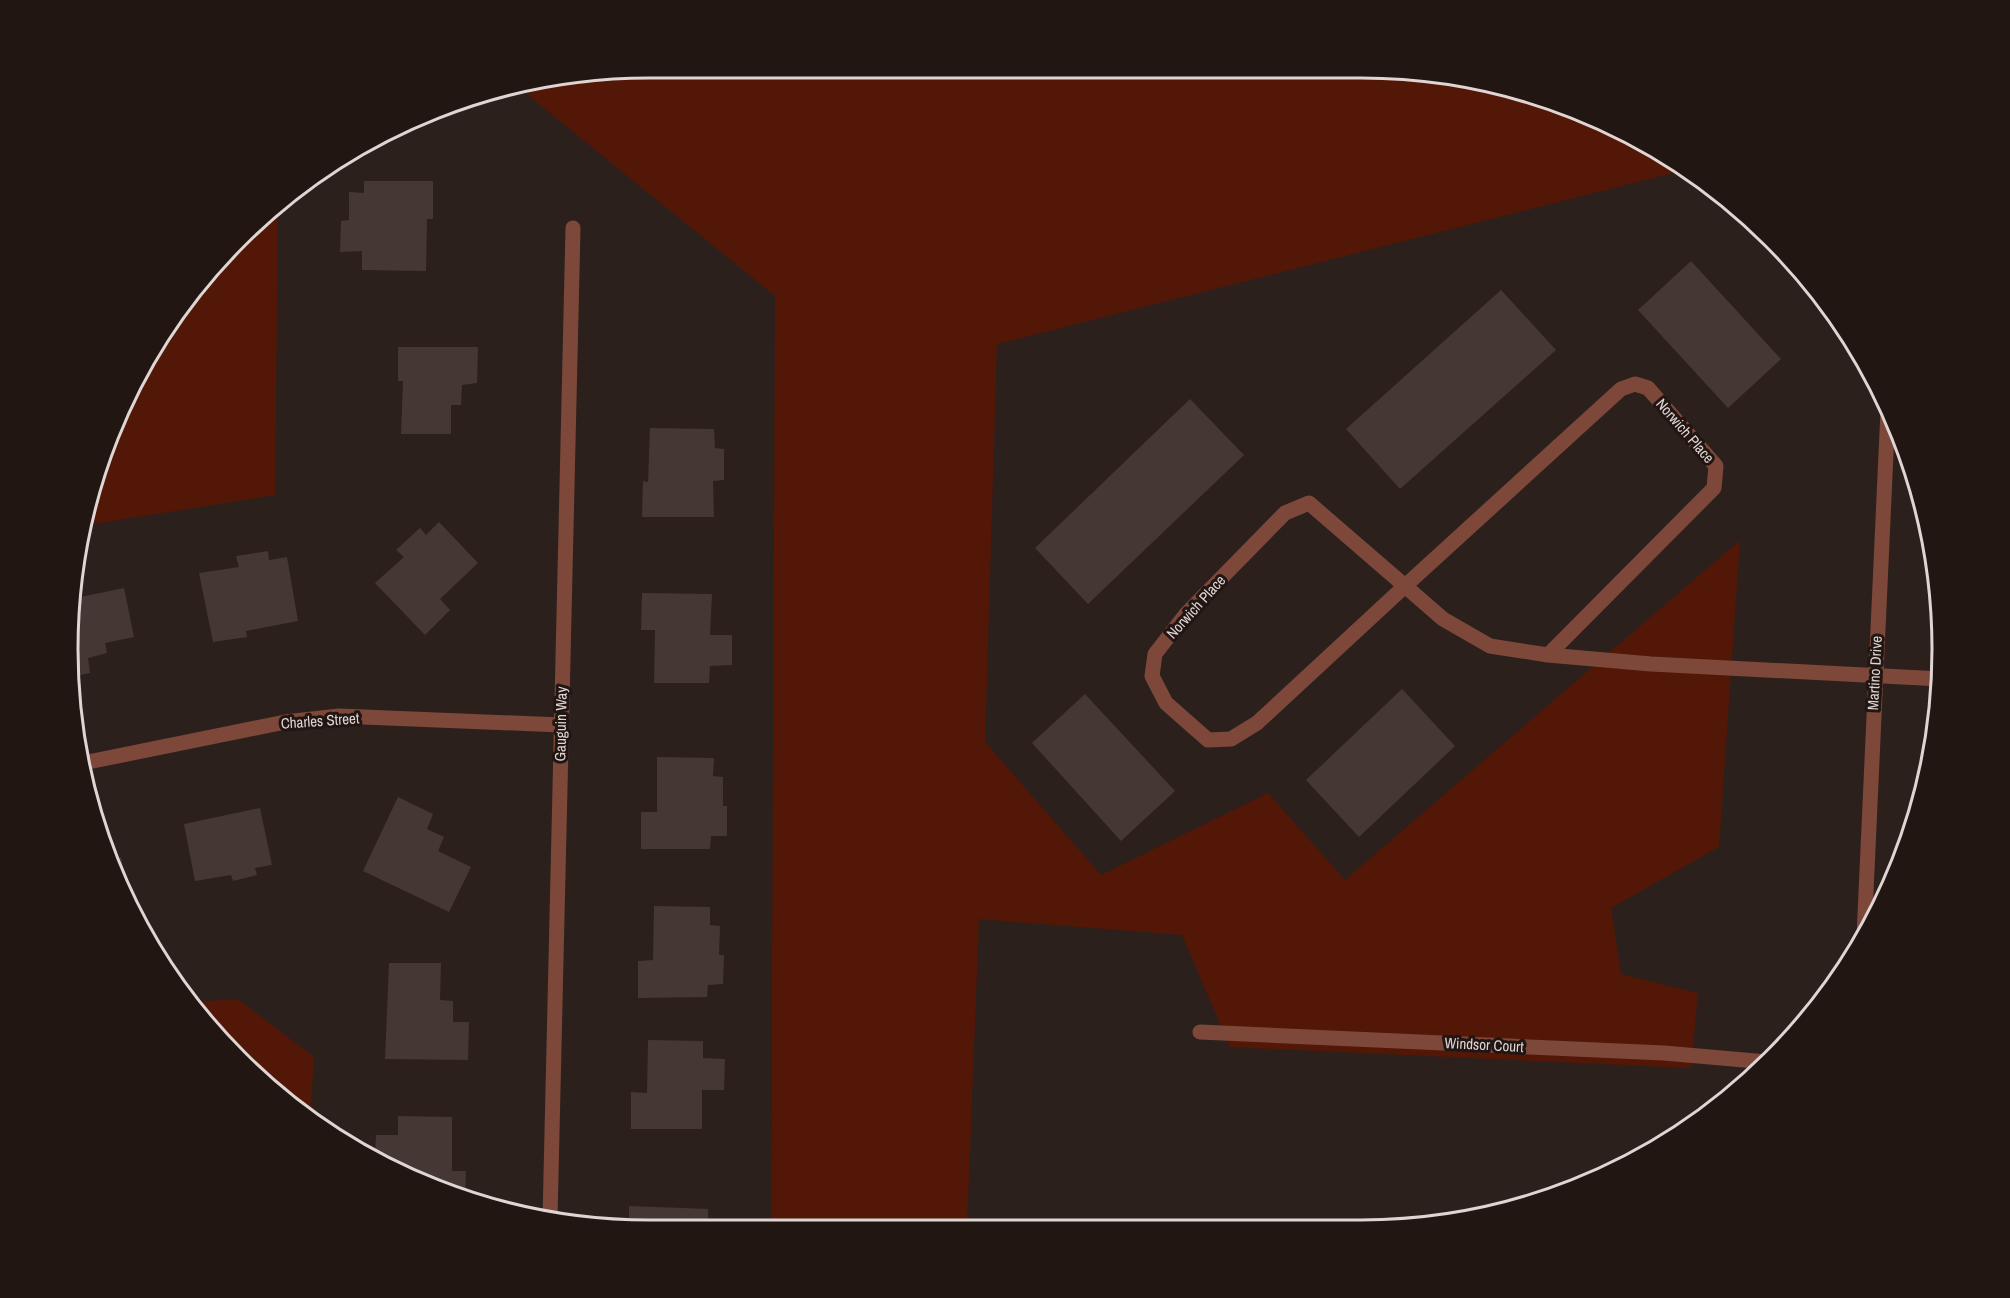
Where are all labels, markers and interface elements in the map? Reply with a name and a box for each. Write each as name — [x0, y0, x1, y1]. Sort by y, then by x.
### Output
street label: Norwich Place — [1651, 394, 1719, 468]
street label: Norwich Place — [1161, 570, 1230, 643]
street label: Martino Drive — [1862, 635, 1887, 711]
street label: Gauguin Way — [549, 686, 572, 762]
street label: Charles Street — [280, 707, 360, 734]
street label: Windsor Court — [1444, 1032, 1525, 1057]

